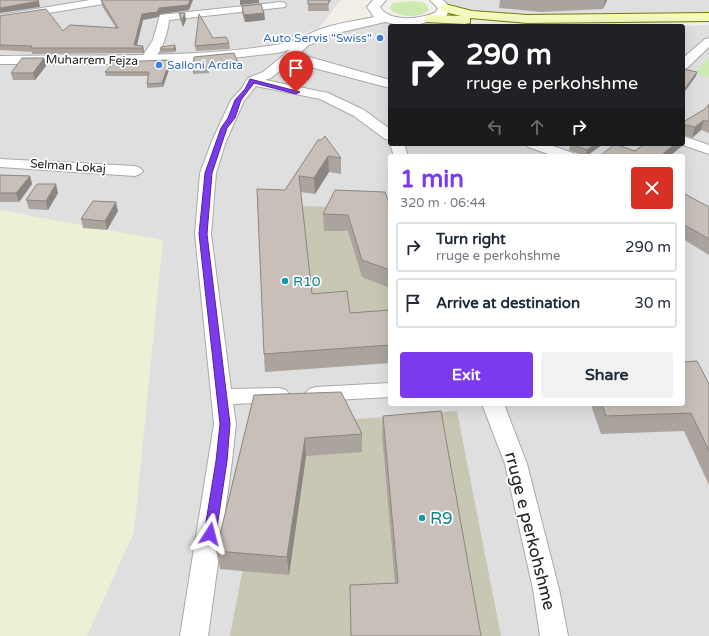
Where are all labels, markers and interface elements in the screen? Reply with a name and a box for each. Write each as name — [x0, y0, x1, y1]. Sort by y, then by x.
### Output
place label: Auto Servis "Swiss" — [263, 31, 372, 45]
marker: Auto Servis "Swiss" — [375, 33, 385, 43]
text: 290 m — [466, 38, 552, 72]
icon: right — [400, 40, 452, 92]
pin — [279, 51, 313, 92]
street label: Muharrem Fejza — [46, 52, 138, 68]
icon: arrive — [285, 57, 307, 79]
place label: Salloni Ardita — [167, 58, 243, 72]
marker: Salloni Ardita — [154, 60, 164, 70]
text: rruge e perkohshme — [466, 72, 638, 94]
icon: left — [484, 116, 506, 138]
icon: ahead — [526, 116, 548, 138]
icon: right — [568, 116, 590, 138]
street label: Selman Lokaj — [30, 156, 106, 176]
text: 1 min — [400, 165, 464, 194]
button: close — [631, 167, 673, 209]
text: 320 m · 06:44 — [400, 195, 486, 211]
text: Turn right — [436, 230, 506, 248]
icon: right — [402, 236, 424, 258]
text: 290 m — [625, 238, 671, 256]
text: rruge e perkohshme — [436, 248, 560, 264]
place label: R10 — [293, 273, 321, 290]
marker: R10 — [280, 276, 290, 286]
icon: arrive — [402, 292, 424, 314]
text: Arrive at destination — [436, 294, 580, 312]
text: 30 m — [634, 294, 671, 312]
button: Exit — [400, 352, 533, 398]
button: Share — [541, 352, 673, 398]
street label: rruge e perkohshme — [500, 450, 560, 612]
place label: R9 — [430, 508, 453, 529]
position arrow — [189, 513, 231, 555]
marker: R9 — [417, 513, 427, 523]

